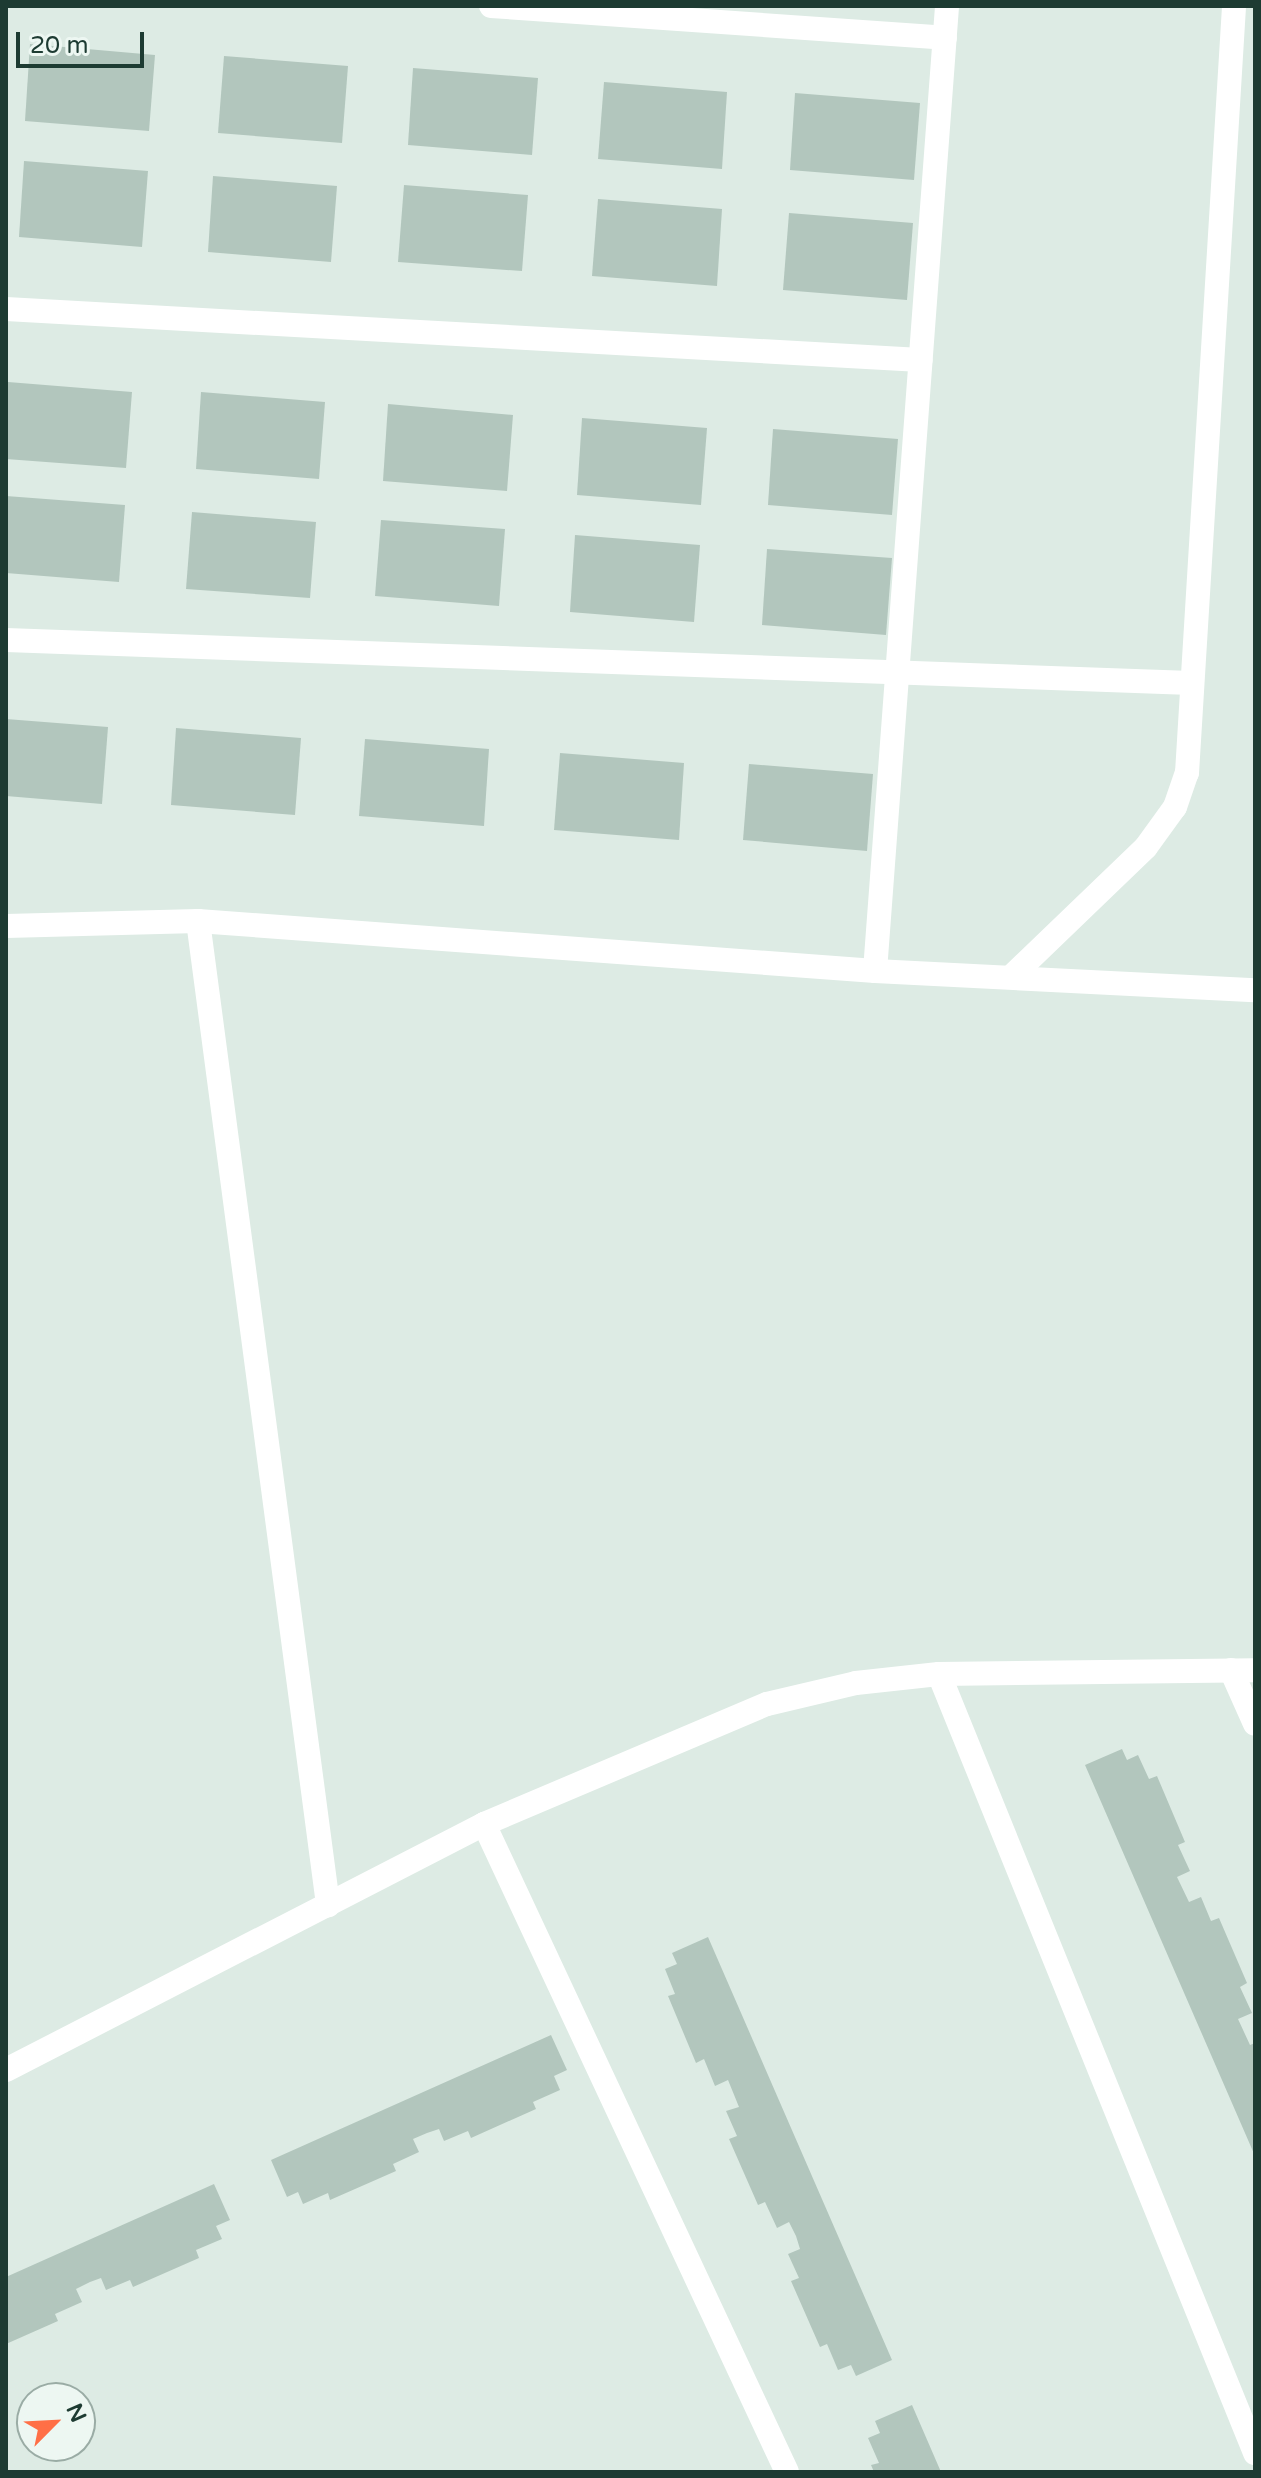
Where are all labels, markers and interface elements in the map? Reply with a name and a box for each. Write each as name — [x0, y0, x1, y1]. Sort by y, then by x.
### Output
scale bar — [20, 16, 148, 66]
text: 20 m — [30, 31, 88, 60]
north arrow — [16, 2382, 96, 2462]
text: N — [61, 2400, 92, 2426]

